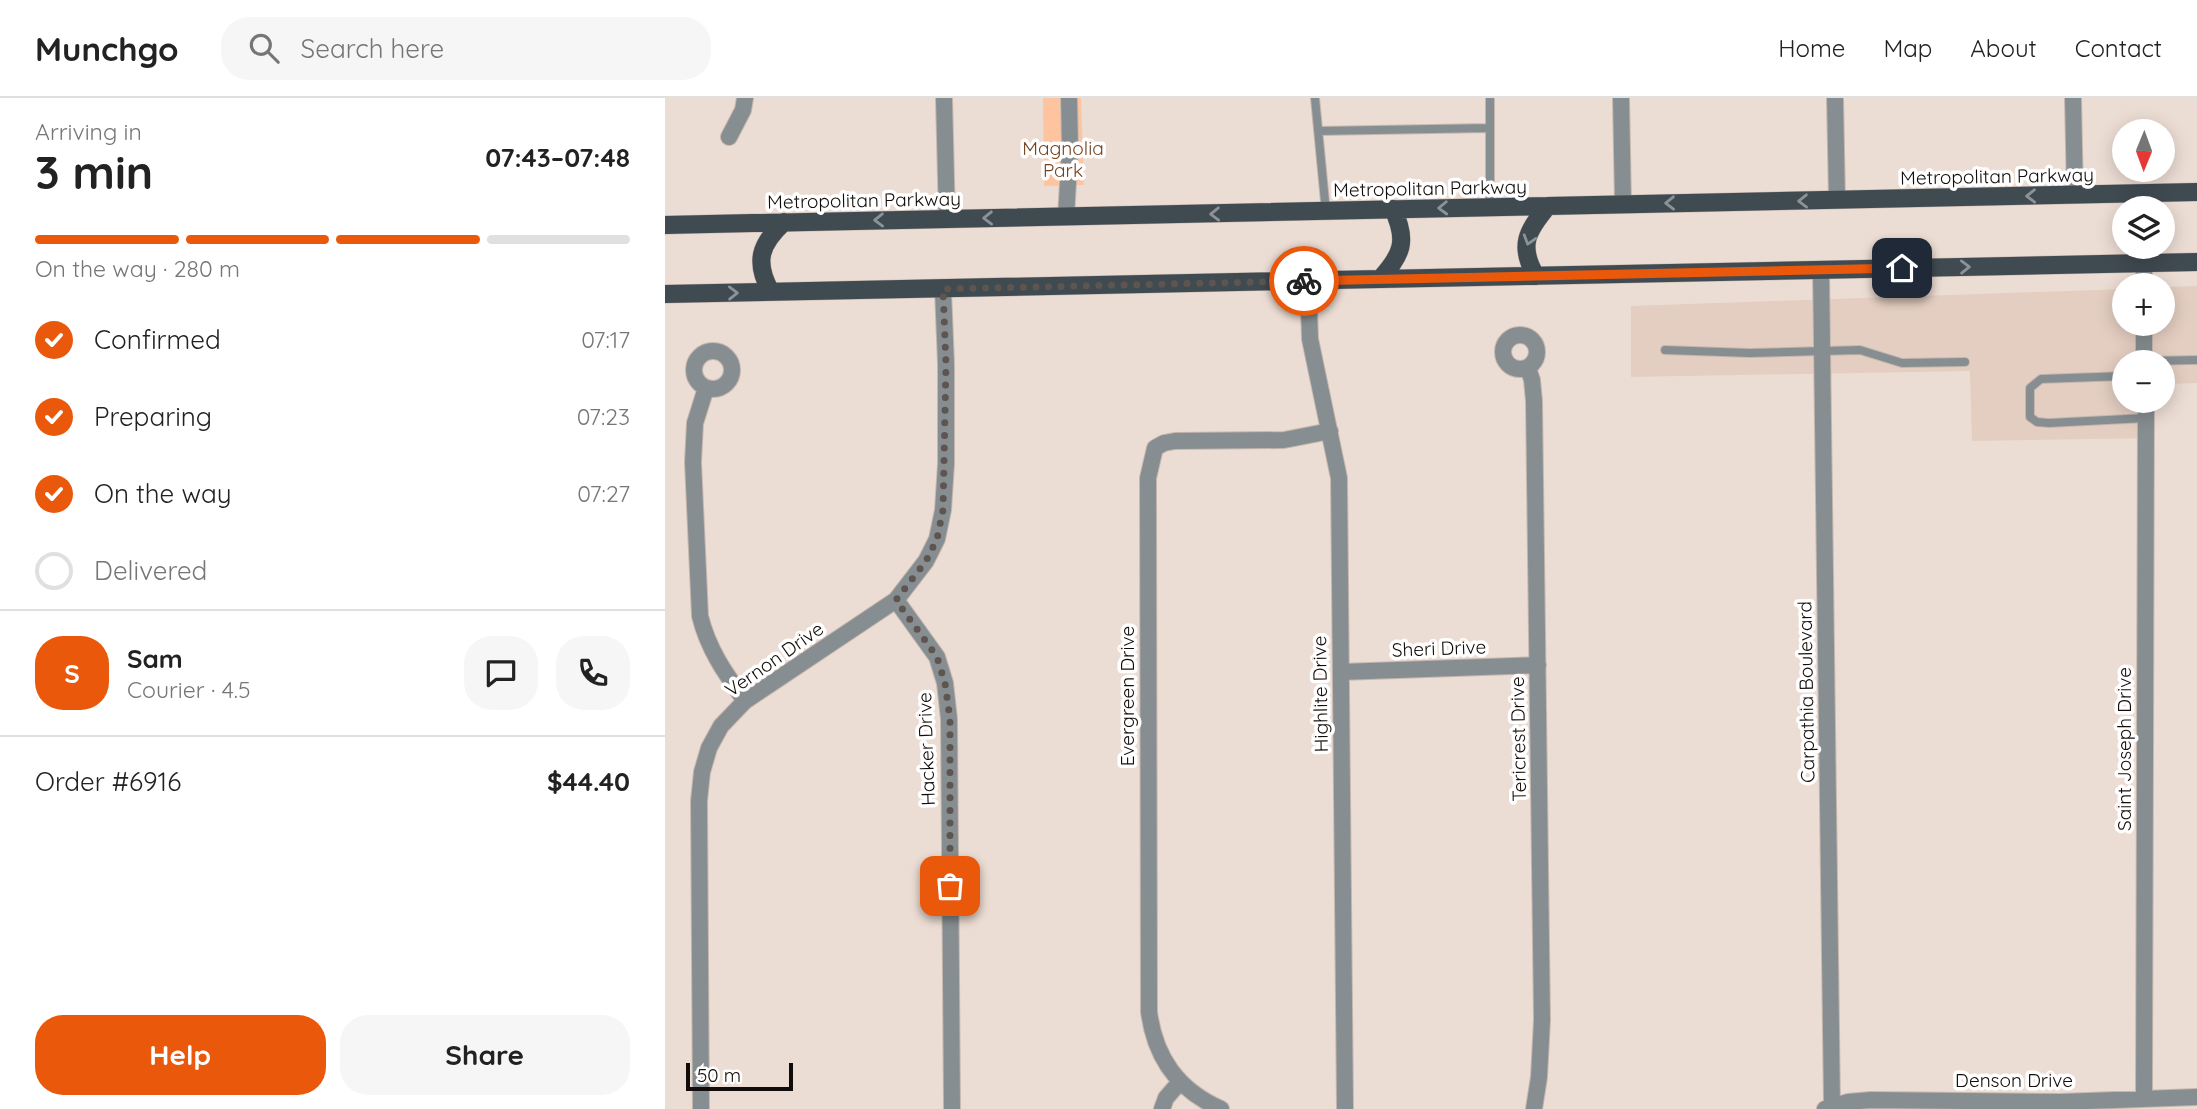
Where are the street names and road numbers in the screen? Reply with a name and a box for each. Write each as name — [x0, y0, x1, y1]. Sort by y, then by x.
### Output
street label: Metropolitan Parkway — [1900, 162, 2094, 190]
street label: Metropolitan Parkway — [1333, 174, 1527, 202]
street label: Metropolitan Parkway — [767, 186, 961, 214]
street label: Carpathia Boulevard — [1792, 601, 1820, 783]
street label: Vernon Drive — [720, 616, 828, 702]
street label: Evergreen Drive — [1115, 626, 1139, 766]
street label: Sheri Drive — [1391, 634, 1487, 662]
street label: Highlite Drive — [1307, 635, 1333, 753]
street label: Saint Joseph Drive — [2112, 667, 2136, 831]
street label: Tericrest Drive — [1505, 676, 1531, 802]
street label: Hacker Drive — [912, 692, 940, 806]
street label: Denson Drive — [1955, 1068, 2073, 1092]

